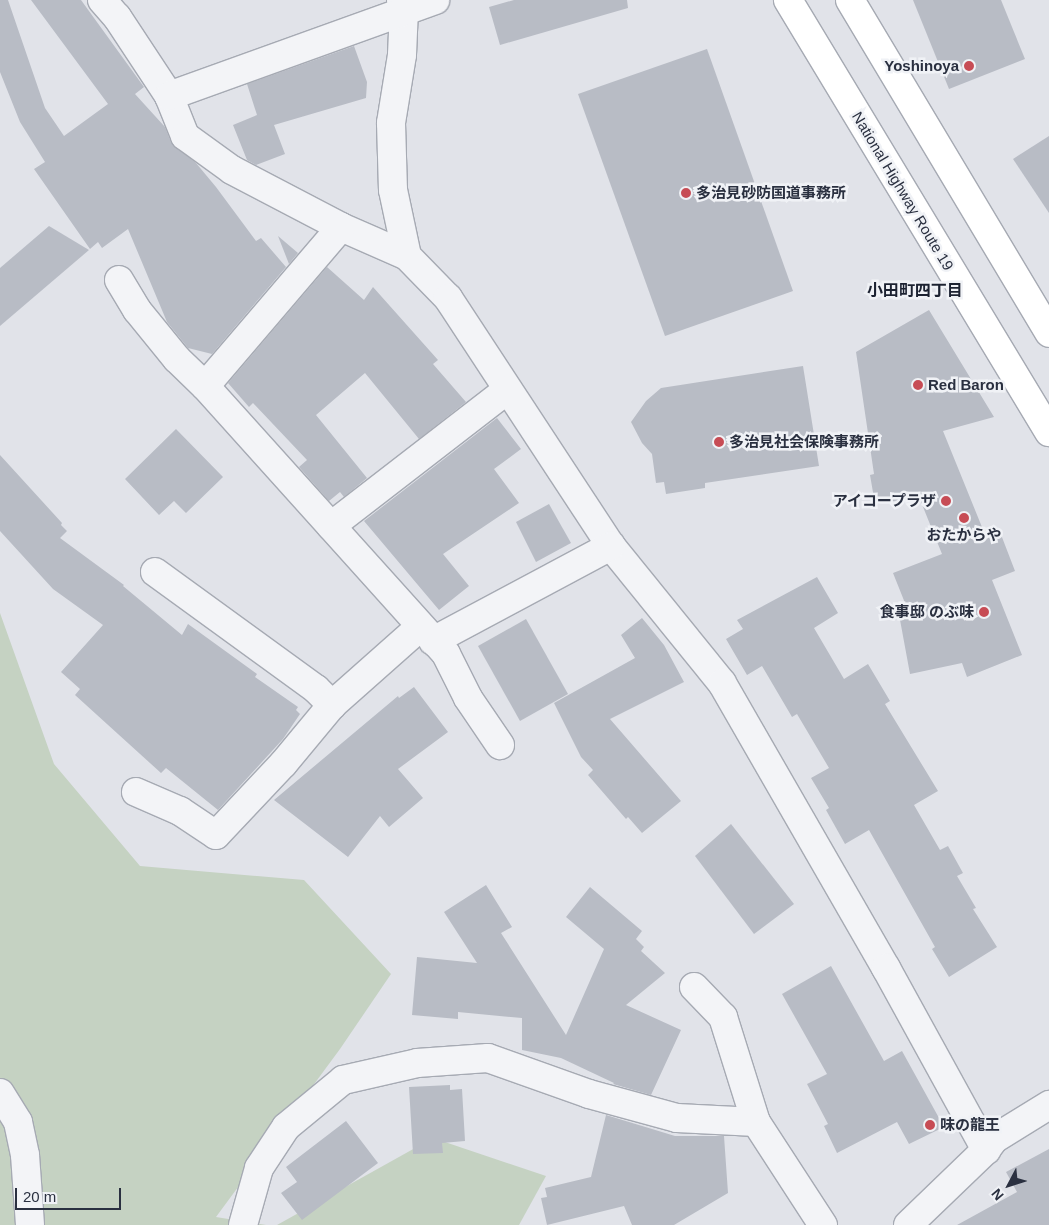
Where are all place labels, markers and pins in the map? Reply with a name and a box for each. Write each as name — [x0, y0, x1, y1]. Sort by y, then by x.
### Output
place label: Yoshinoya — [884, 57, 959, 75]
marker: Yoshinoya — [963, 60, 975, 72]
place label: 多治見砂防国道事務所 — [696, 184, 846, 202]
marker: 多治見砂防国道事務所 — [680, 187, 692, 199]
place label: Red Baron — [928, 376, 1004, 394]
marker: Red Baron — [912, 379, 924, 391]
place label: 多治見社会保険事務所 — [729, 433, 879, 451]
marker: 多治見社会保険事務所 — [713, 436, 725, 448]
place label: アイコープラザ — [831, 492, 936, 510]
marker: アイコープラザ — [940, 495, 952, 507]
marker: おたからや — [958, 512, 970, 524]
place label: おたからや — [927, 526, 1001, 544]
place label: 食事邸 のぶ味 — [880, 603, 974, 621]
marker: 食事邸 のぶ味 — [978, 606, 990, 618]
place label: 味の龍王 — [940, 1116, 1000, 1134]
marker: 味の龍王 — [924, 1119, 936, 1131]

